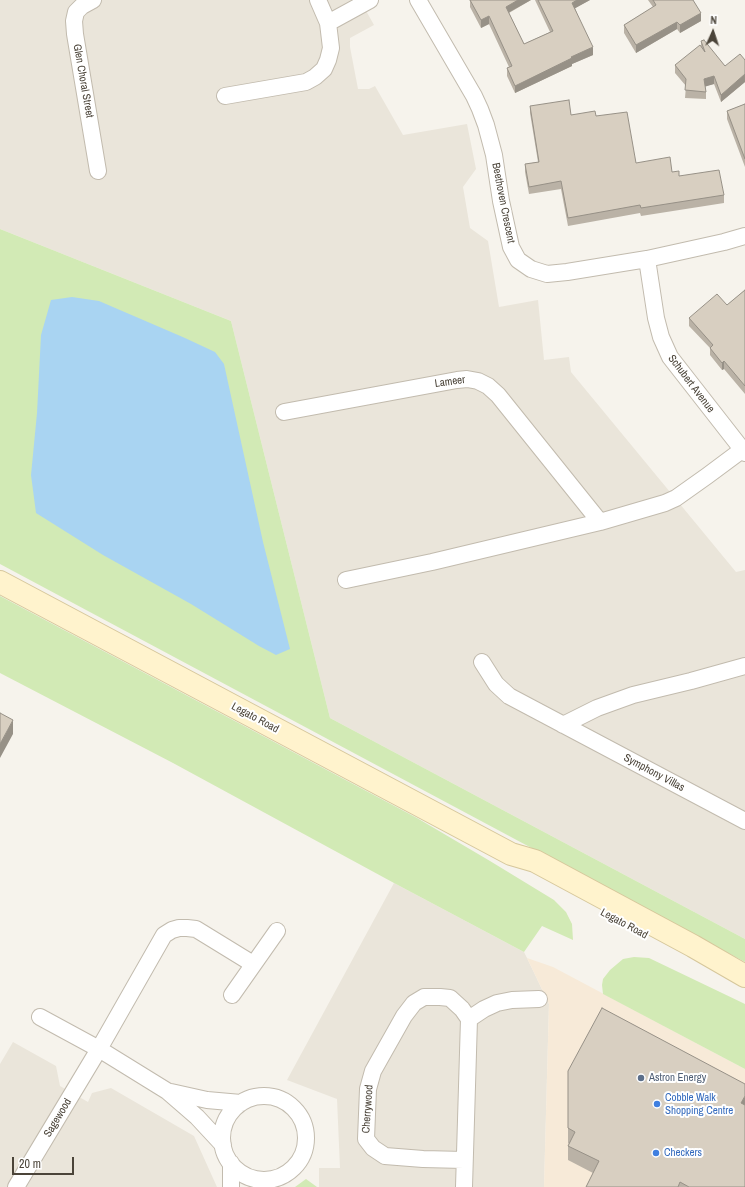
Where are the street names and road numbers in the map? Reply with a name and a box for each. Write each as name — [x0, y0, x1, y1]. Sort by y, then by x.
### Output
street label: Glen Choral Street — [70, 43, 96, 119]
street label: Beethoven Crescent — [489, 162, 517, 244]
street label: Schubert Avenue — [665, 352, 717, 416]
street label: Lameer — [434, 373, 466, 391]
street label: Legato Road — [229, 700, 281, 736]
street label: Symphony Villas — [621, 751, 687, 795]
street label: Legato Road — [598, 906, 650, 942]
street label: Cherrywood — [360, 1084, 376, 1134]
street label: Sagewood — [41, 1096, 75, 1140]

